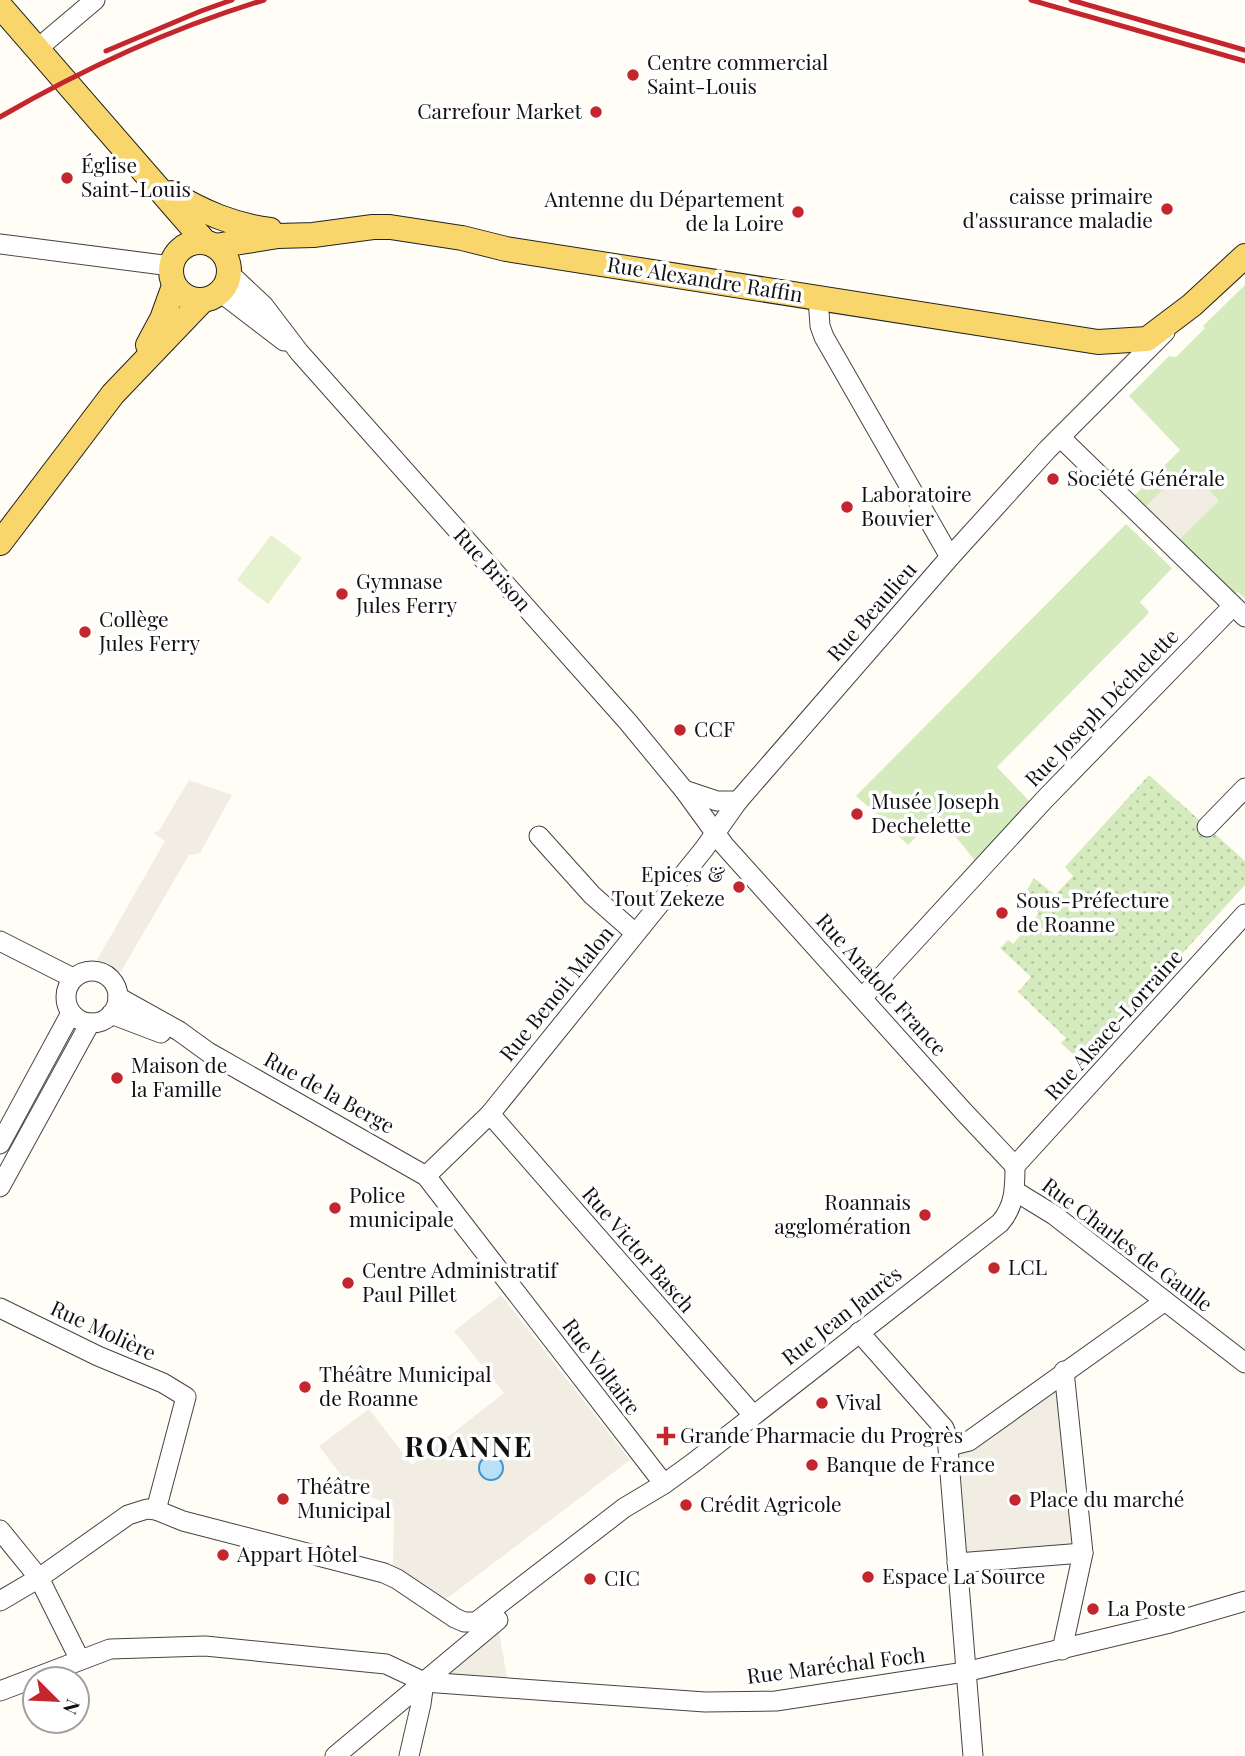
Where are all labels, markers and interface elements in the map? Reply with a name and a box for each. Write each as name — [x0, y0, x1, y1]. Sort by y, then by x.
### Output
place label: Centre commercial Saint-Louis — [647, 47, 828, 99]
marker: Centre commercial Saint-Louis — [625, 67, 641, 83]
place label: Carrefour Market — [417, 96, 583, 124]
marker: Carrefour Market — [588, 104, 604, 120]
place label: Église Saint-Louis — [81, 150, 191, 202]
marker: Église Saint-Louis — [59, 170, 75, 186]
place label: caisse primaire d'assurance maladie — [963, 181, 1153, 233]
place label: Antenne du Département de la Loire — [543, 184, 785, 236]
marker: caisse primaire d'assurance maladie — [1159, 201, 1175, 217]
marker: Antenne du Département de la Loire — [790, 204, 806, 220]
street label: Rue Alexandre Raffin — [606, 249, 806, 307]
place label: Société Générale — [1067, 463, 1225, 491]
marker: Société Générale — [1045, 471, 1061, 487]
place label: Laboratoire Bouvier — [861, 479, 972, 531]
marker: Laboratoire Bouvier — [839, 499, 855, 515]
street label: Rue Brison — [448, 521, 539, 617]
street label: Rue Beaulieu — [820, 555, 921, 666]
place label: Gymnase Jules Ferry — [355, 566, 458, 618]
marker: Gymnase Jules Ferry — [334, 586, 350, 602]
place label: Collège Jules Ferry — [98, 604, 201, 656]
street label: Rue Joseph Déchelette — [1018, 622, 1183, 792]
marker: Collège Jules Ferry — [77, 624, 93, 640]
place label: CCF — [694, 714, 735, 742]
marker: CCF — [672, 722, 688, 738]
place label: Musée Joseph Dechelette — [871, 786, 1000, 838]
marker: Musée Joseph Dechelette — [849, 806, 865, 822]
place label: Epices & Tout Zekeze — [612, 859, 725, 911]
marker: Epices & Tout Zekeze — [731, 879, 747, 895]
place label: Sous-Préfecture de Roanne — [1016, 885, 1169, 937]
marker: Sous-Préfecture de Roanne — [994, 905, 1010, 921]
street label: Rue Anatole France — [811, 906, 954, 1061]
street label: Rue Benoit Malon — [492, 919, 619, 1066]
street label: Rue Alsace-Lorraine — [1037, 942, 1188, 1105]
street label: Rue de la Berge — [260, 1044, 400, 1139]
place label: Maison de la Famille — [131, 1050, 227, 1102]
marker: Maison de la Famille — [109, 1070, 125, 1086]
street label: Rue Charles de Gaulle — [1037, 1170, 1219, 1317]
place label: Police municipale — [349, 1180, 454, 1232]
street label: Rue Victor Basch — [577, 1180, 702, 1318]
place label: Roannais agglomération — [774, 1187, 911, 1239]
marker: Police municipale — [327, 1200, 343, 1216]
marker: Roannais agglomération — [917, 1207, 933, 1223]
place label: LCL — [1008, 1252, 1047, 1280]
place label: Centre Administratif Paul Pillet — [362, 1255, 559, 1307]
street label: Rue Jean Jaurès — [775, 1259, 907, 1370]
marker: LCL — [986, 1260, 1002, 1276]
marker: Centre Administratif Paul Pillet — [340, 1275, 356, 1291]
street label: Rue Molière — [47, 1293, 161, 1366]
street label: Rue Voltaire — [557, 1312, 648, 1420]
place label: Théâtre Municipal de Roanne — [319, 1359, 492, 1411]
marker: Théâtre Municipal de Roanne — [297, 1379, 313, 1395]
place label: Vival — [835, 1387, 881, 1415]
marker: Vival — [814, 1395, 830, 1411]
place label: Grande Pharmacie du Progrès — [680, 1420, 963, 1448]
district label: ROANNE — [404, 1427, 534, 1464]
marker: Grande Pharmacie du Progrès — [658, 1428, 674, 1444]
place label: Banque de France — [826, 1449, 995, 1477]
marker: Banque de France — [804, 1457, 820, 1473]
place label: Théâtre Municipal — [297, 1471, 391, 1523]
place label: Place du marché — [1029, 1484, 1184, 1512]
place label: Crédit Agricole — [700, 1489, 842, 1517]
marker: Théâtre Municipal — [275, 1491, 291, 1507]
marker: Place du marché — [1007, 1492, 1023, 1508]
marker: Crédit Agricole — [678, 1497, 694, 1513]
place label: Appart Hôtel — [236, 1539, 358, 1567]
marker: Appart Hôtel — [215, 1547, 231, 1563]
place label: Espace La Source — [882, 1561, 1045, 1589]
place label: CIC — [604, 1563, 640, 1591]
marker: Espace La Source — [860, 1569, 876, 1585]
marker: CIC — [582, 1571, 598, 1587]
place label: La Poste — [1107, 1593, 1186, 1621]
marker: La Poste — [1085, 1601, 1101, 1617]
street label: Rue Maréchal Foch — [745, 1639, 927, 1689]
north arrow — [21, 1665, 91, 1735]
text: N — [58, 1696, 87, 1719]

